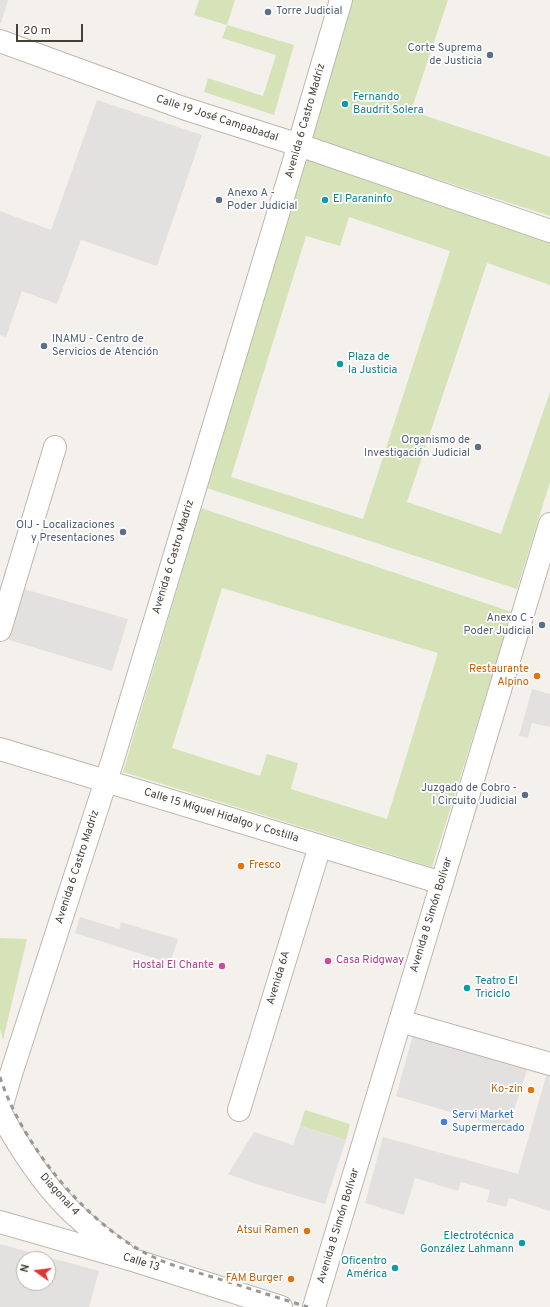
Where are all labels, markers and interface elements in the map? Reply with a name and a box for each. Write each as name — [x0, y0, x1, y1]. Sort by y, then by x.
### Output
place label: Torre Judicial — [276, 5, 342, 19]
marker: Torre Judicial — [263, 7, 273, 17]
scale bar — [18, 16, 85, 42]
text: 20 m — [23, 23, 51, 39]
place label: Corte Suprema de Justicia — [408, 42, 482, 68]
marker: Corte Suprema de Justicia — [485, 50, 495, 60]
street label: Avenida 6 Castro Madriz — [283, 62, 329, 180]
place label: Fernando Baudrit Solera — [353, 91, 423, 117]
street label: Calle 19 José Campabadal — [154, 93, 280, 145]
marker: Fernando Baudrit Solera — [340, 99, 350, 109]
place label: Anexo A - Poder Judicial — [227, 187, 297, 213]
place label: El Paraninfo — [333, 193, 392, 207]
marker: Anexo A - Poder Judicial — [214, 195, 224, 205]
marker: El Paraninfo — [320, 195, 330, 205]
place label: INAMU - Centro de Servicios de Atención — [52, 333, 158, 359]
marker: INAMU - Centro de Servicios de Atención — [39, 341, 49, 351]
place label: Plaza de la Justicia — [348, 351, 397, 377]
marker: Plaza de la Justicia — [335, 359, 345, 369]
place label: Organismo de Investigación Judicial — [364, 434, 470, 460]
marker: Organismo de Investigación Judicial — [473, 442, 483, 452]
street label: Avenida 6 Castro Madriz — [150, 498, 198, 616]
place label: OIJ - Localizaciones y Presentaciones — [16, 519, 115, 545]
marker: OIJ - Localizaciones y Presentaciones — [118, 527, 128, 537]
place label: Anexo C - Poder Judicial — [464, 612, 534, 638]
marker: Anexo C - Poder Judicial — [537, 620, 547, 630]
place label: Restaurante Alpino — [469, 663, 529, 689]
marker: Restaurante Alpino — [532, 671, 542, 681]
place label: Juzgado de Cobro - I Circuito Judicial — [421, 782, 517, 808]
street label: Calle 15 Miguel Hidalgo y Costilla — [142, 786, 300, 846]
marker: Juzgado de Cobro - I Circuito Judicial — [520, 790, 530, 800]
street label: Avenida 6 Castro Madriz — [53, 808, 103, 926]
street label: Avenida 8 Simón Bolívar — [408, 856, 456, 974]
place label: Fresco — [249, 859, 281, 873]
marker: Fresco — [236, 861, 246, 871]
street label: Avenida 6A — [265, 949, 293, 1007]
place label: Casa Ridgway — [336, 954, 404, 968]
marker: Casa Ridgway — [323, 956, 333, 966]
place label: Hostal El Chante — [133, 959, 214, 973]
marker: Hostal El Chante — [217, 961, 227, 971]
place label: Teatro El Triciclo — [475, 975, 518, 1001]
marker: Teatro El Triciclo — [462, 983, 472, 993]
place label: Ko-zin — [491, 1083, 523, 1097]
marker: Ko-zin — [526, 1085, 536, 1095]
place label: Servi Market Supermercado — [452, 1109, 525, 1135]
marker: Servi Market Supermercado — [439, 1117, 449, 1127]
street label: Avenida 8 Simón Bolívar — [315, 1167, 363, 1285]
street label: Diagonal 4 — [36, 1171, 82, 1219]
place label: Atsui Ramen — [236, 1224, 299, 1238]
marker: Atsui Ramen — [302, 1226, 312, 1236]
place label: Electrotécnica González Lahmann — [420, 1230, 514, 1256]
marker: Electrotécnica González Lahmann — [517, 1238, 527, 1248]
north arrow — [16, 1251, 56, 1291]
street label: Calle 13 — [121, 1251, 161, 1275]
place label: Oficentro América — [341, 1255, 387, 1281]
text: N — [18, 1263, 33, 1274]
marker: Oficentro América — [390, 1263, 400, 1273]
place label: FAM Burger — [226, 1272, 283, 1286]
marker: FAM Burger — [286, 1274, 296, 1284]

